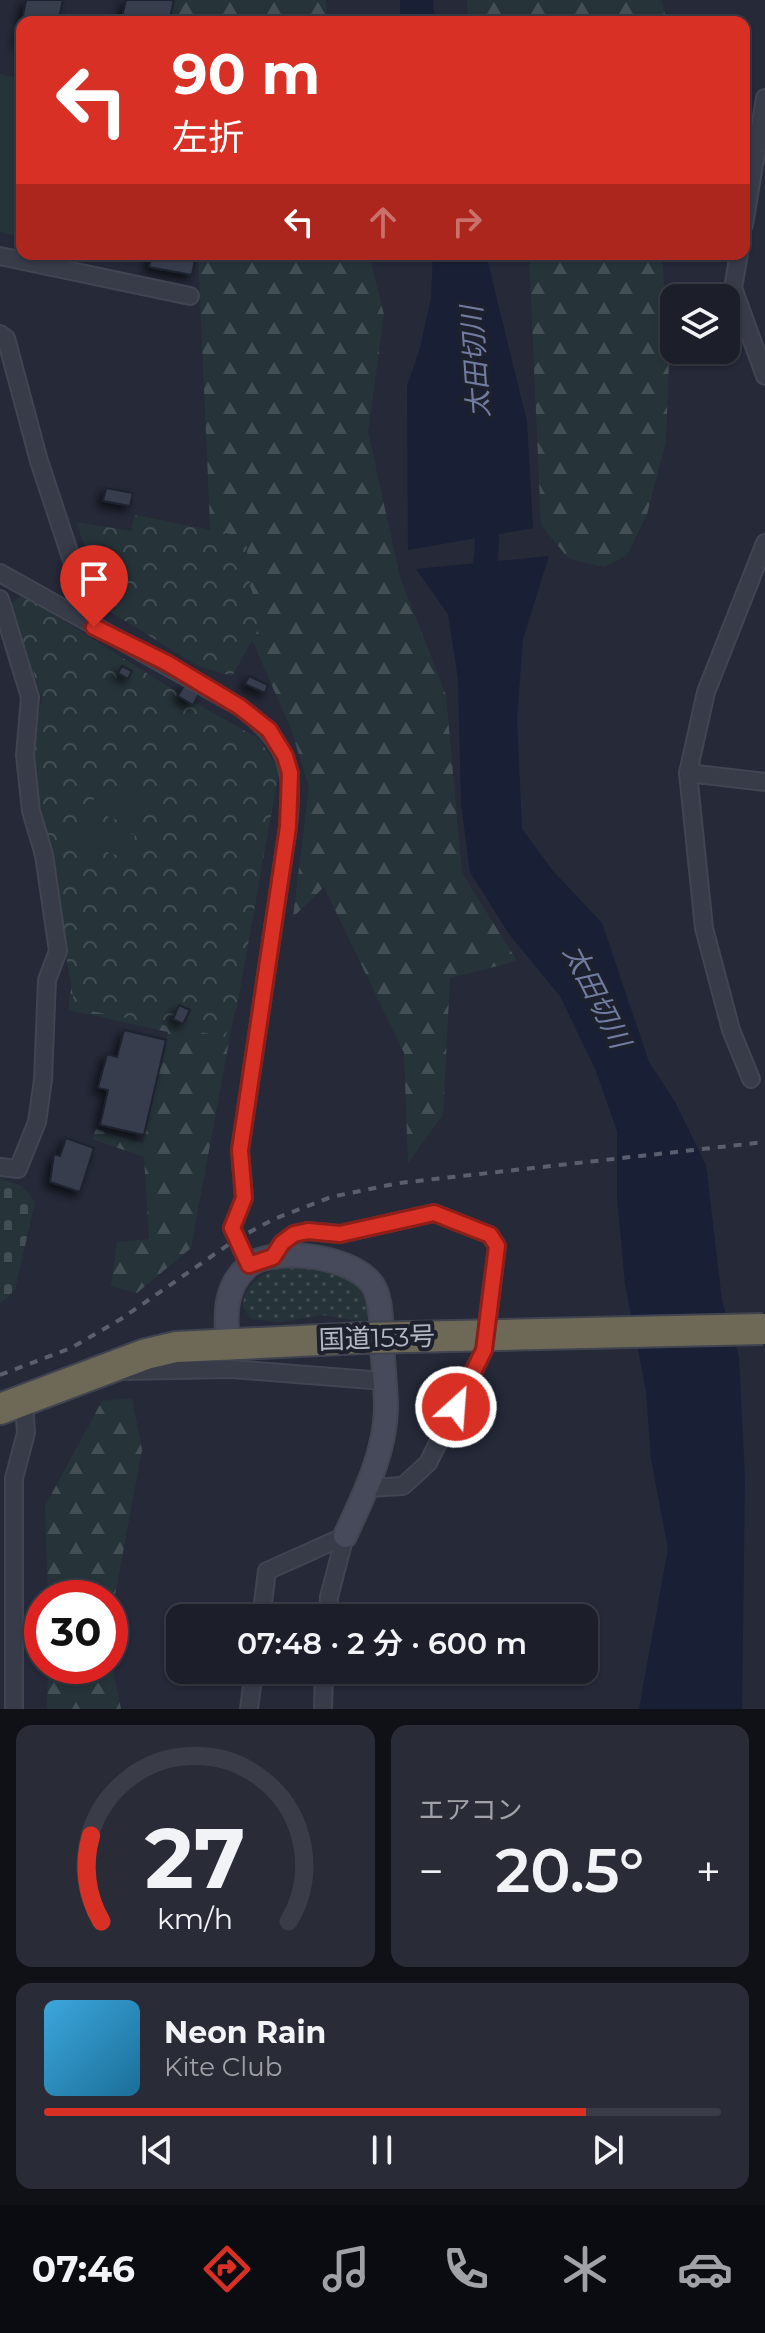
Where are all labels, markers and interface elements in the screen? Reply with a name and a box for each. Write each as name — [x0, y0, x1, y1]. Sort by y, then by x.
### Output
text: 90 m — [172, 40, 320, 108]
icon: left — [40, 48, 144, 152]
text: 左折 — [172, 115, 244, 159]
icon: left — [277, 200, 321, 244]
icon: ahead — [361, 200, 405, 244]
icon: right — [445, 200, 489, 244]
map controls — [660, 284, 740, 364]
button: layers — [660, 284, 740, 364]
water label: 太田切川 — [454, 302, 496, 419]
pin — [60, 545, 128, 627]
icon: arrive — [72, 557, 116, 601]
water label: 太田切川 — [556, 938, 639, 1056]
street label: 国道153号 — [318, 1320, 436, 1356]
position arrow — [414, 1365, 498, 1449]
speed limit sign: 30 — [24, 1580, 128, 1684]
text: 07:48 · 2 分 · 600 m — [237, 1625, 527, 1662]
text: エアコン — [419, 1794, 523, 1826]
text: 27 — [145, 1807, 246, 1909]
text: 20.5° — [495, 1834, 644, 1907]
text: − — [419, 1844, 444, 1898]
text: + — [696, 1844, 721, 1898]
text: km/h — [157, 1901, 233, 1936]
text: Neon Rain — [164, 2014, 326, 2051]
text: Kite Club — [164, 2051, 282, 2083]
icon: previous — [135, 2128, 179, 2172]
icon: pause — [360, 2128, 404, 2172]
icon: next — [586, 2128, 630, 2172]
icon: directions — [199, 2241, 255, 2297]
icon: music — [318, 2241, 374, 2297]
icon: phone — [438, 2241, 494, 2297]
icon: climate — [557, 2241, 613, 2297]
icon: car — [677, 2241, 733, 2297]
text: 07:46 — [32, 2247, 135, 2291]

